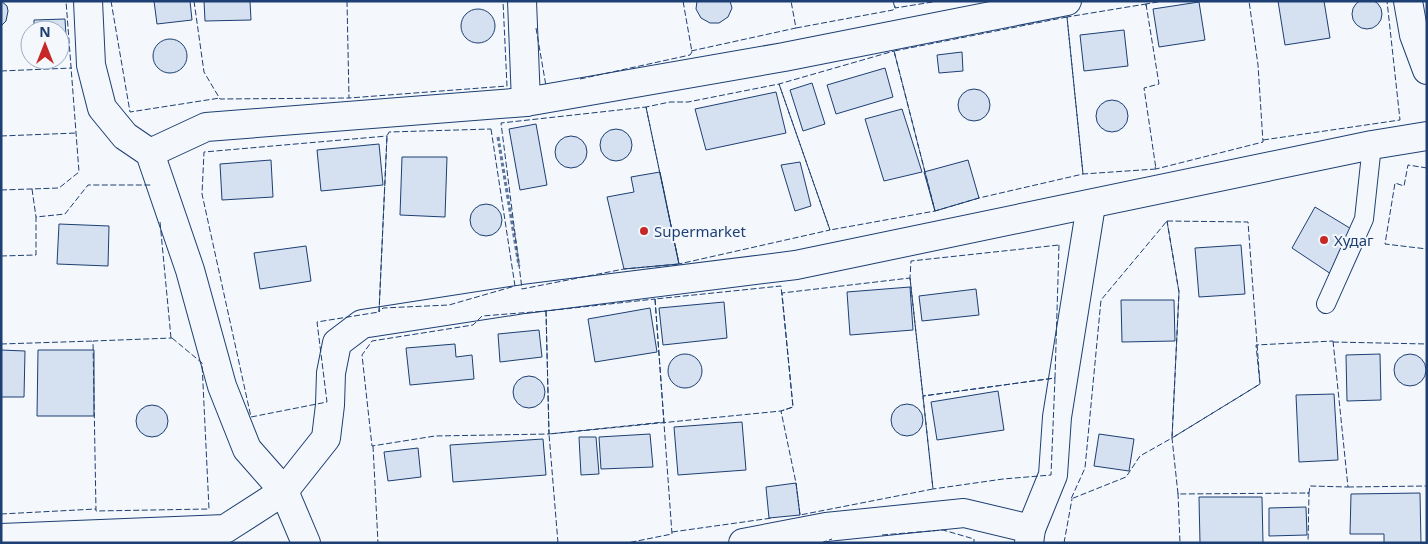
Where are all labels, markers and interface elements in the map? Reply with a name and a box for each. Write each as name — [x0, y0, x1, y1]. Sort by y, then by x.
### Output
north arrow — [20, 20, 70, 70]
text: N — [39, 22, 51, 41]
place label: Supermarket — [654, 221, 746, 241]
marker: Supermarket — [638, 225, 650, 237]
place label: Худаг — [1334, 230, 1374, 250]
marker: Худаг — [1318, 234, 1330, 246]

